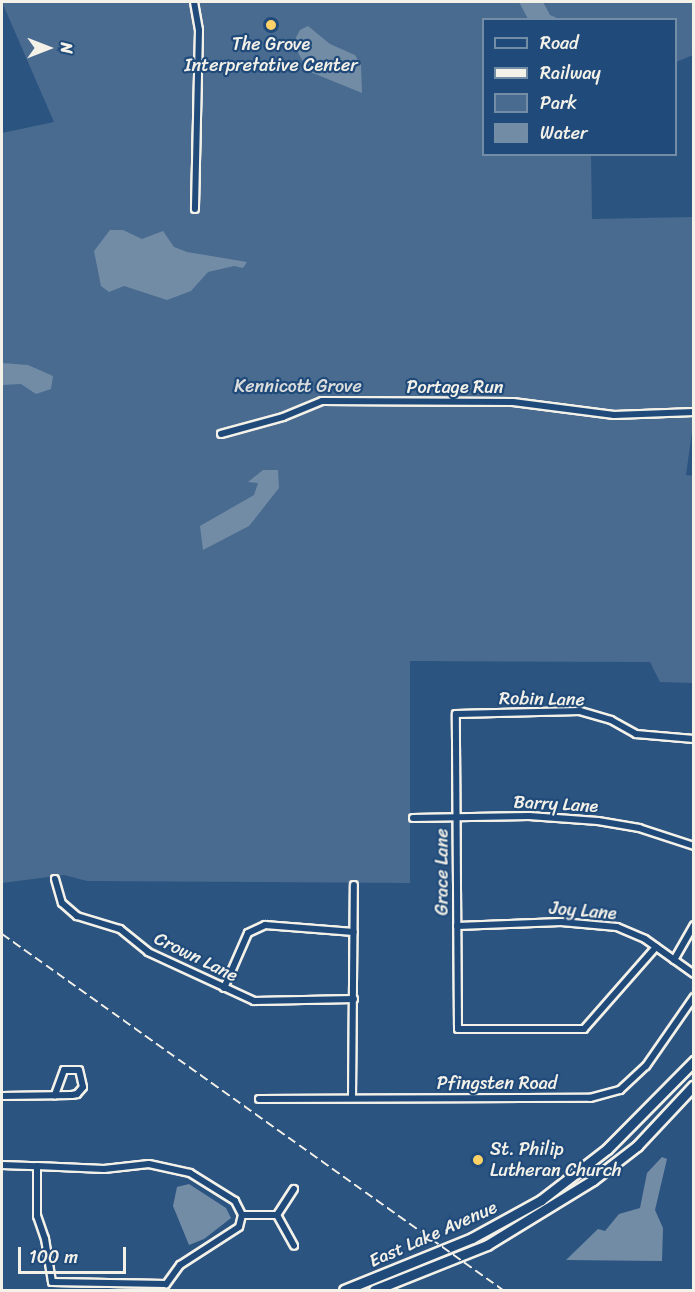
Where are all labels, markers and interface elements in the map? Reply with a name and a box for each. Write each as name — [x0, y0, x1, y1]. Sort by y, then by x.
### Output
north arrow — [18, 18, 78, 78]
marker: The Grove Interpretative Center — [264, 18, 278, 32]
legend — [482, 18, 677, 156]
text: Road — [540, 27, 579, 59]
place label: The Grove Interpretative Center — [184, 34, 358, 76]
text: N — [52, 42, 81, 54]
text: Railway — [540, 57, 601, 89]
text: Park — [540, 87, 577, 119]
text: Water — [540, 117, 587, 149]
park label: Kennicott Grove — [234, 375, 362, 397]
street label: Portage Run — [406, 376, 504, 398]
street label: Robin Lane — [499, 687, 585, 711]
street label: Barry Lane — [513, 791, 599, 817]
street label: Grace Lane — [431, 829, 453, 915]
street label: Joy Lane — [548, 897, 618, 925]
street label: Crown Lane — [150, 927, 242, 987]
street label: Pfingsten Road — [437, 1072, 557, 1094]
place label: St. Philip Lutheran Church — [490, 1139, 621, 1182]
marker: St. Philip Lutheran Church — [471, 1153, 485, 1167]
street label: East Lake Avenue — [366, 1196, 500, 1272]
scale bar — [21, 1235, 129, 1273]
text: 100 m — [29, 1241, 78, 1273]

